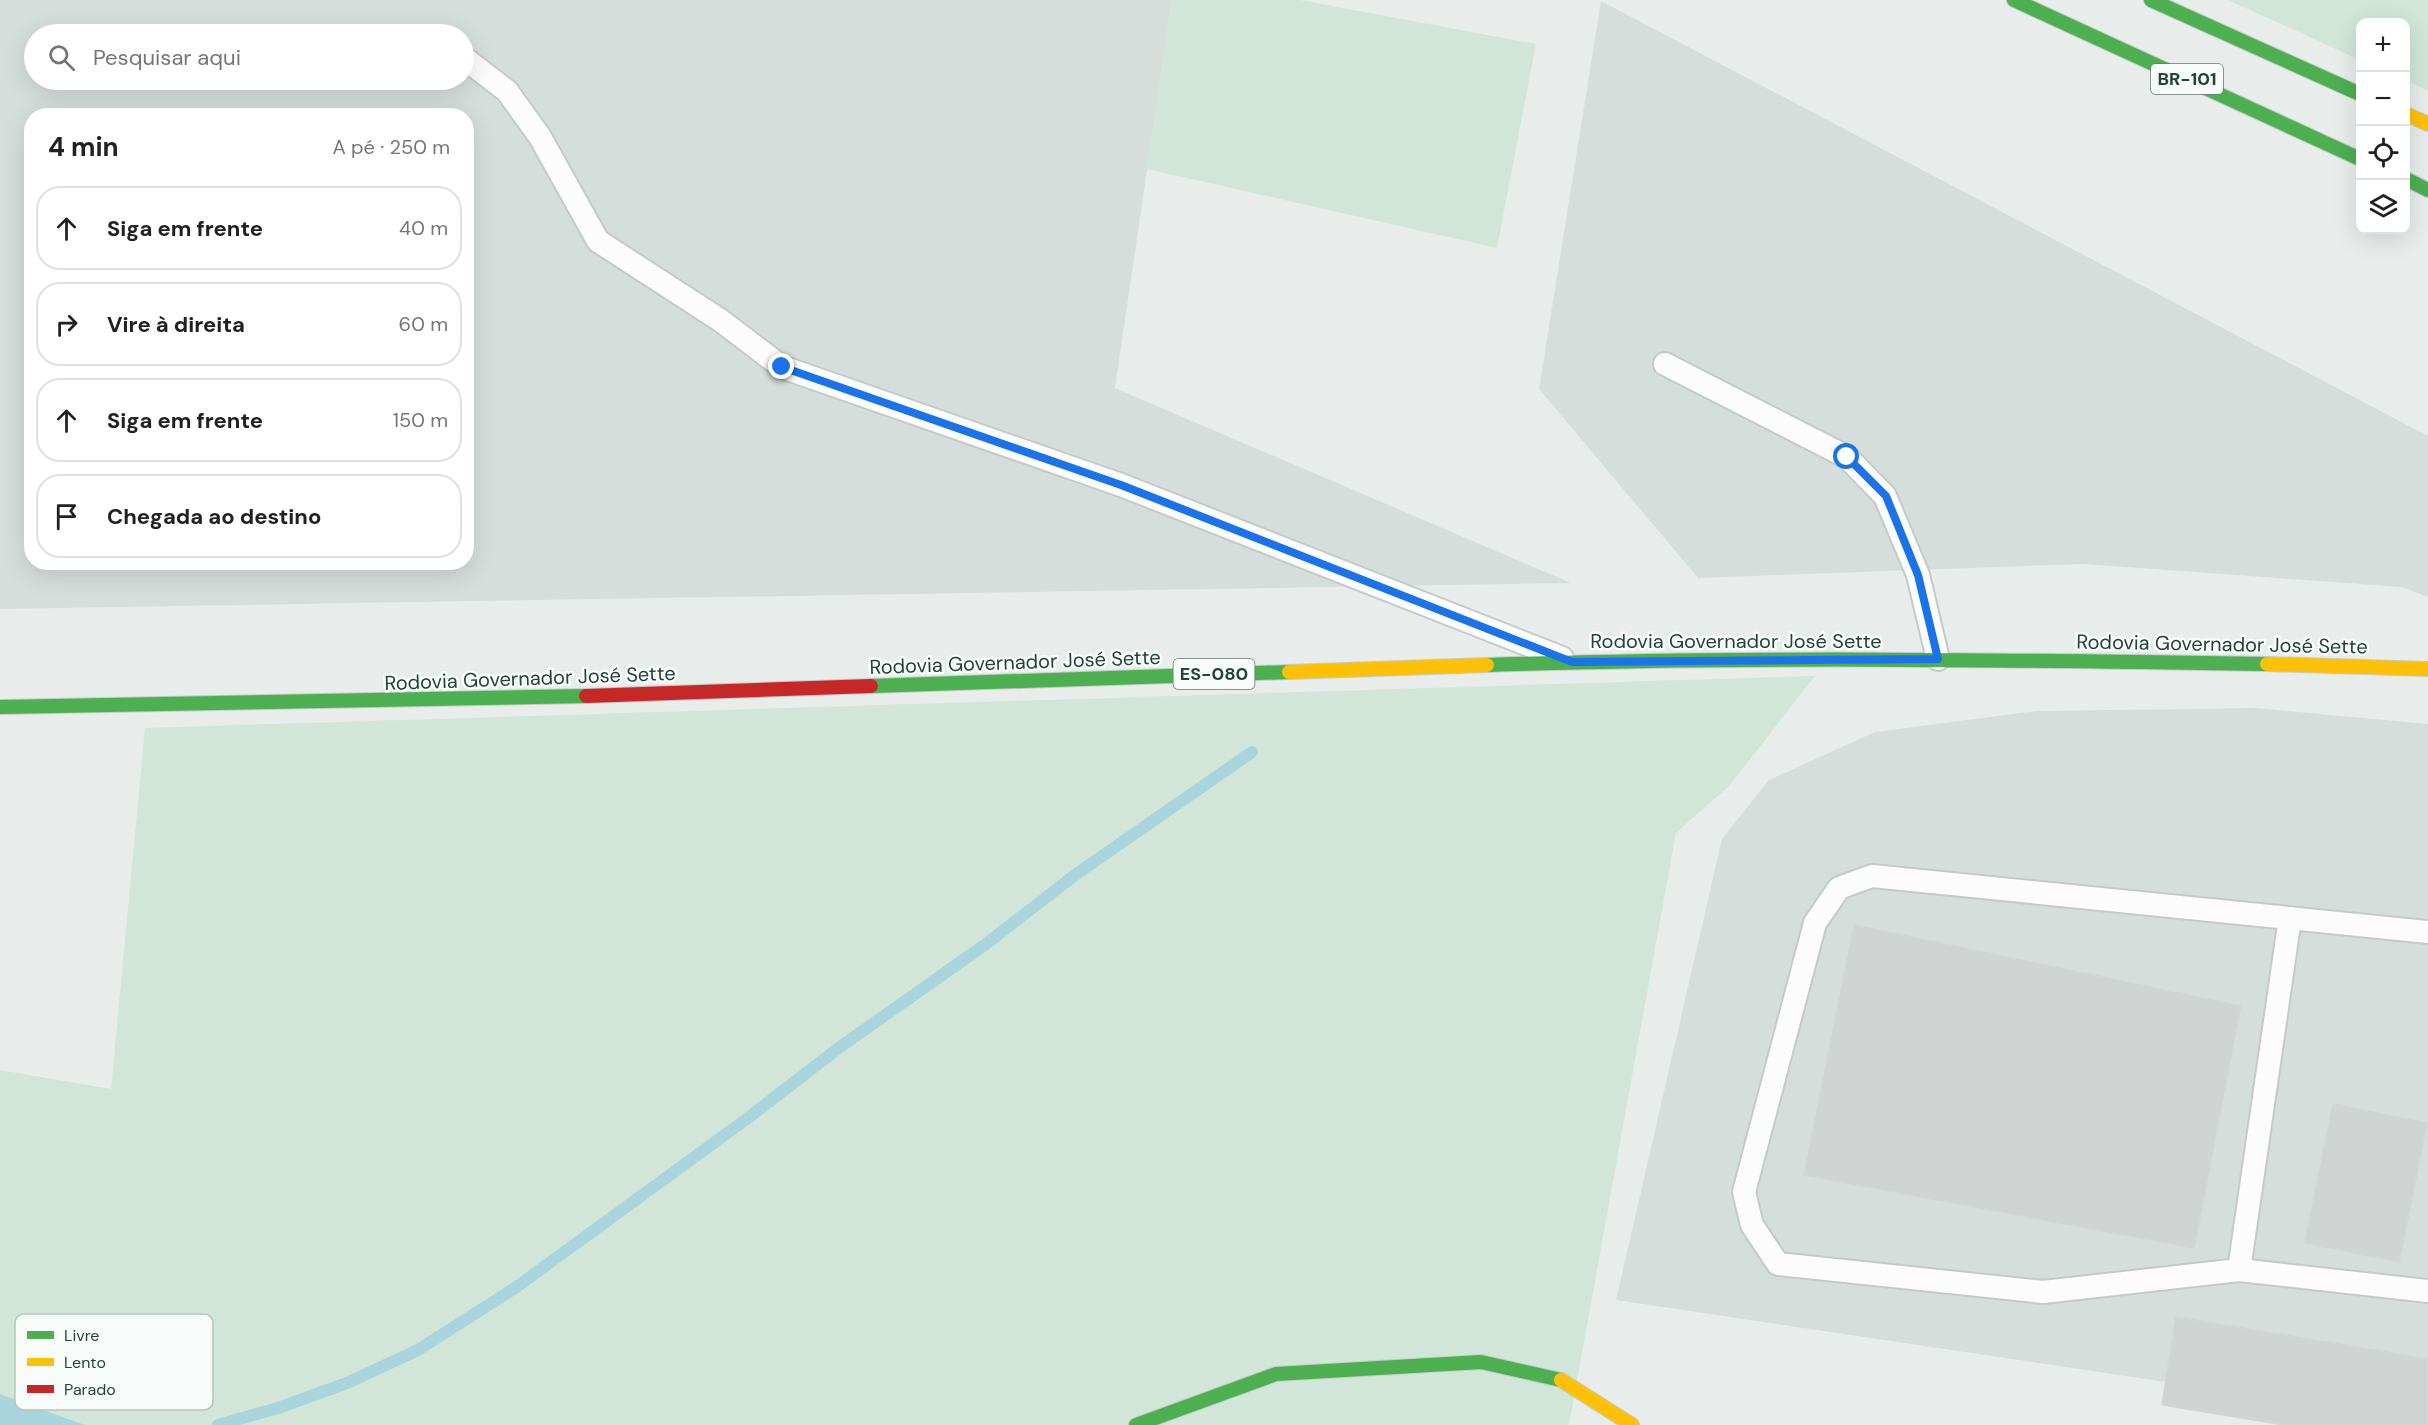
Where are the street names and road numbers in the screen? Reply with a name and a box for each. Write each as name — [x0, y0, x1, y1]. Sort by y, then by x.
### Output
road number: BR-101 — [2151, 64, 2223, 94]
street label: Rodovia Governador José Sette — [1590, 628, 1882, 654]
street label: Rodovia Governador José Sette — [2076, 628, 2368, 660]
street label: Rodovia Governador José Sette — [869, 644, 1161, 680]
road number: ES-080 — [1174, 659, 1254, 689]
street label: Rodovia Governador José Sette — [384, 660, 676, 696]

